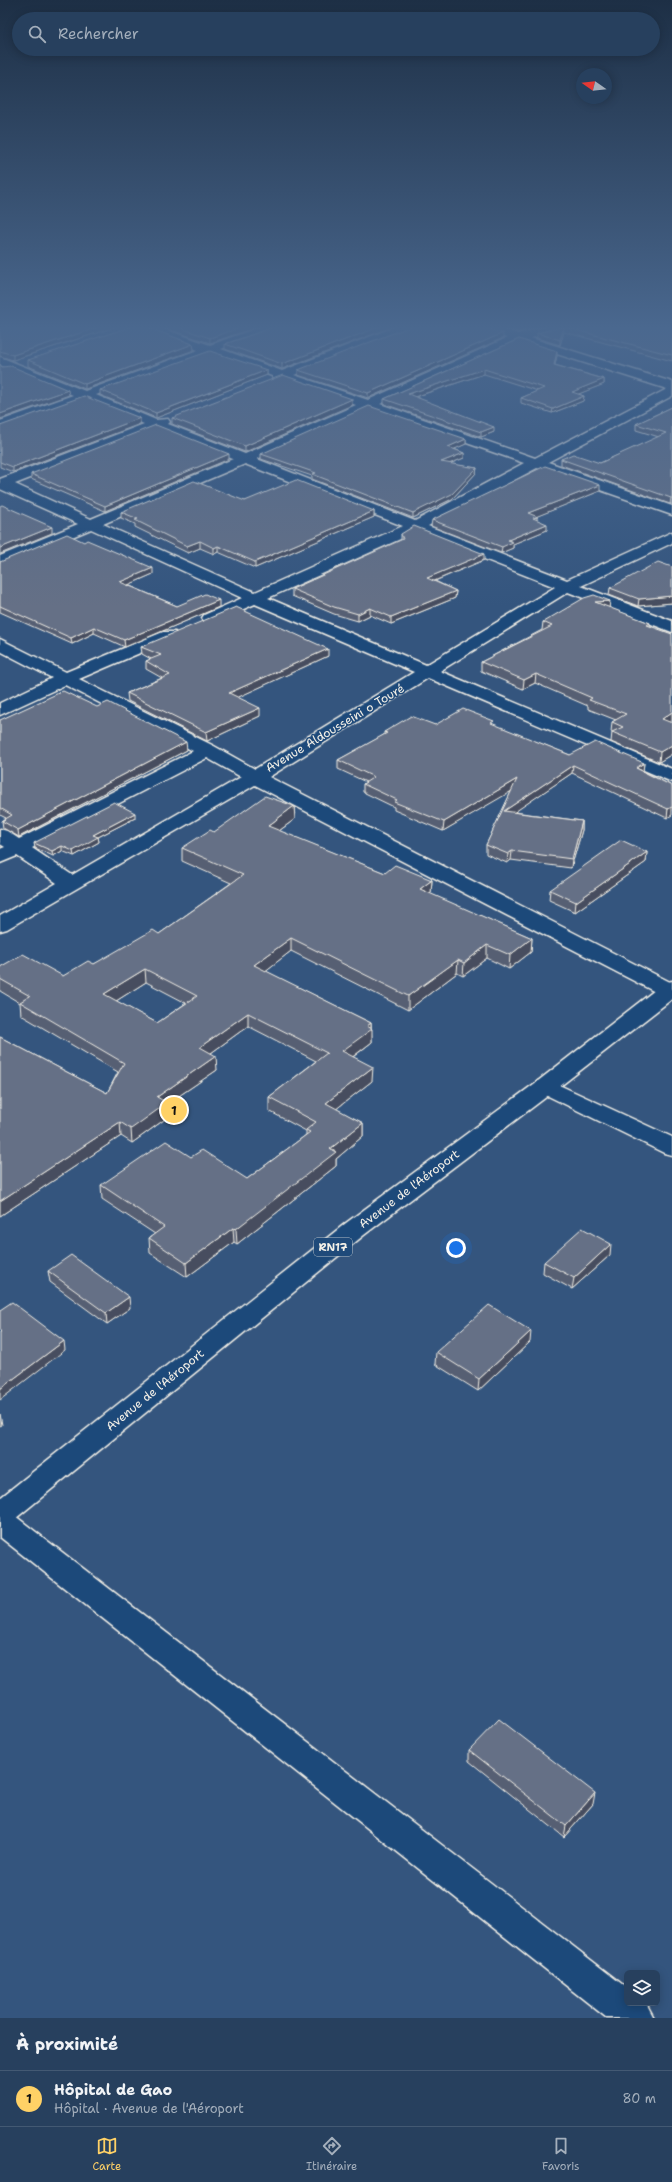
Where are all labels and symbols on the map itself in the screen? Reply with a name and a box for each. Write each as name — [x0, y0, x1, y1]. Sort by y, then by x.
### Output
north arrow — [576, 68, 612, 104]
street label: Avenue Aldousseini o Touré — [263, 680, 408, 776]
pin: 1 — [161, 1095, 187, 1125]
street label: Avenue de l'Aéroport — [356, 1146, 462, 1232]
road number: RN17 — [314, 1238, 352, 1256]
your location — [446, 1238, 466, 1258]
street label: Avenue de l'Aéroport — [103, 1345, 207, 1435]

